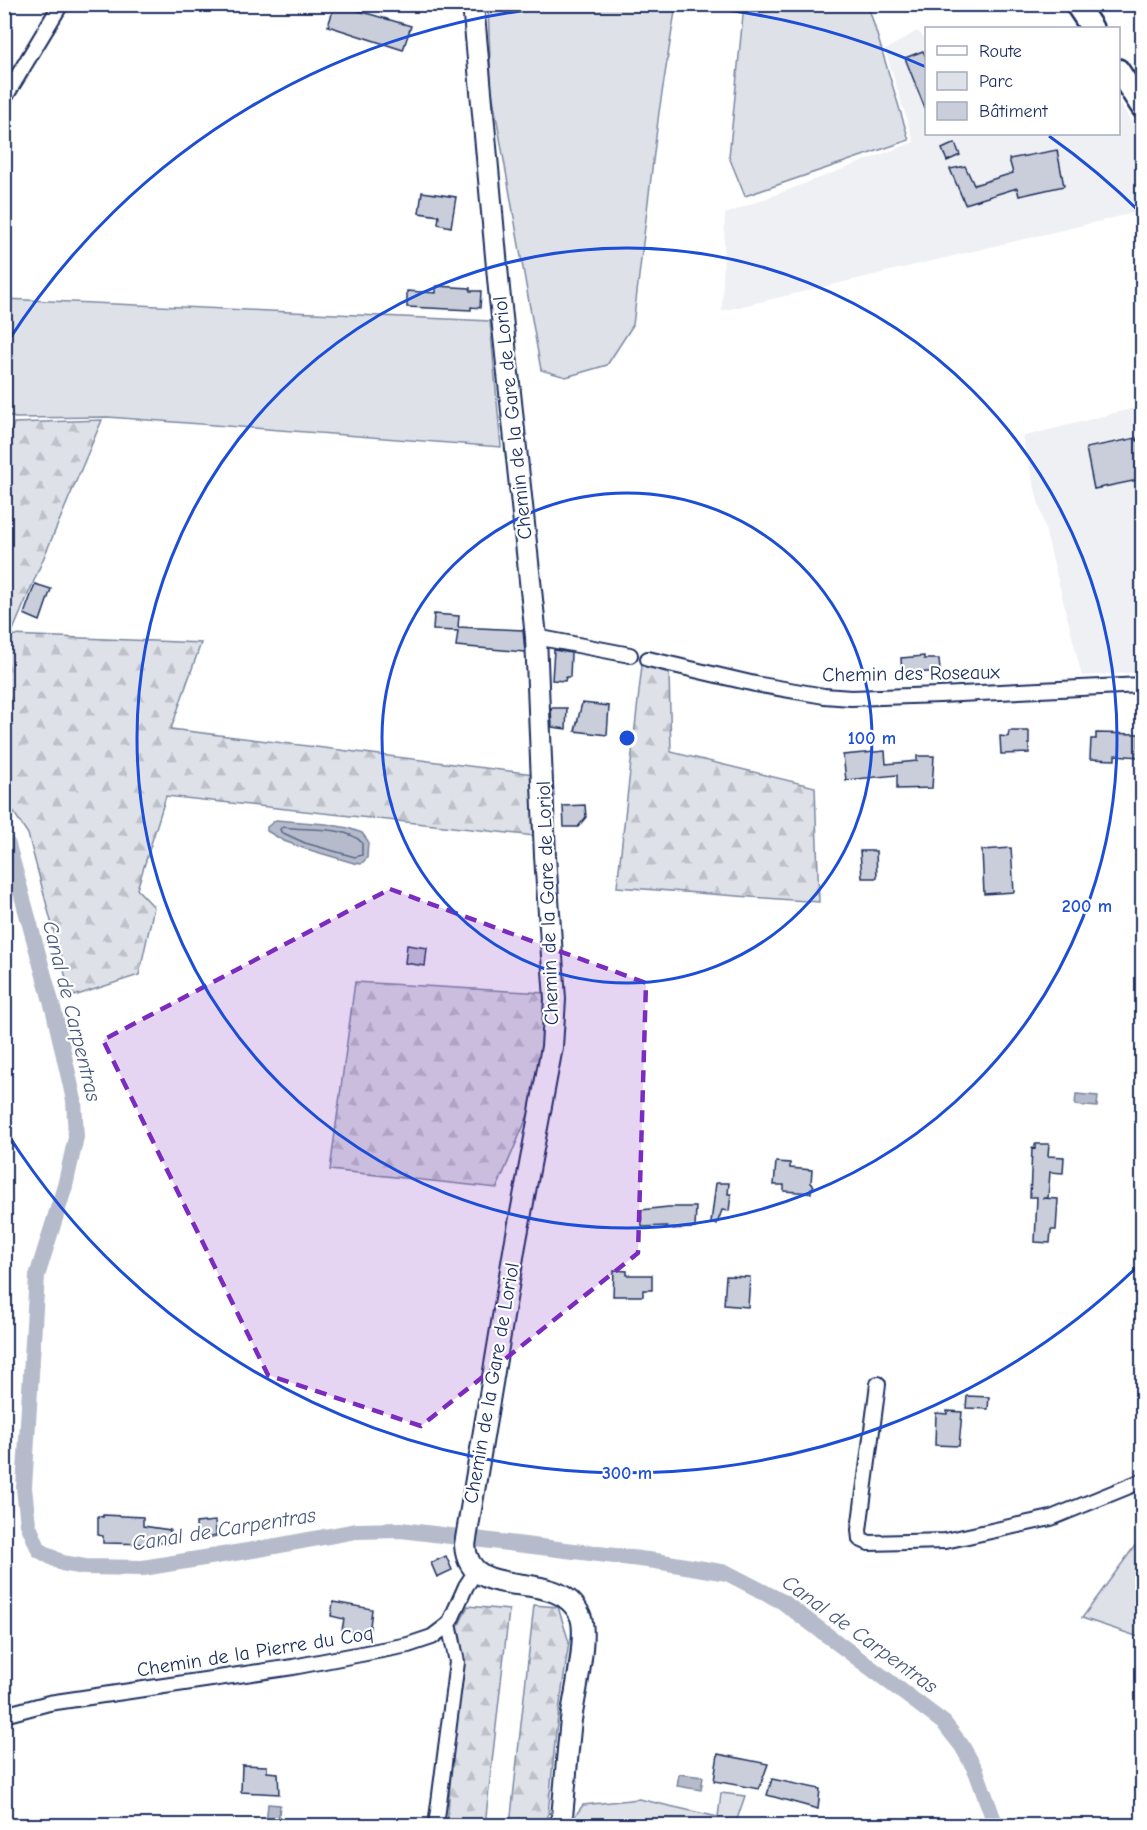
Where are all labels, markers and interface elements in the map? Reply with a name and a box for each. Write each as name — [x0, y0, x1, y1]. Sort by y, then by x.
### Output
legend — [925, 27, 1120, 135]
text: Route — [979, 41, 1022, 62]
text: Parc — [979, 71, 1013, 92]
text: Bâtiment — [979, 101, 1049, 122]
street label: Chemin de la Gare de Loriol — [488, 295, 537, 541]
street label: Chemin des Roseaux — [822, 660, 1001, 687]
centre of rings — [617, 728, 637, 748]
text: 100 m — [848, 728, 896, 749]
street label: Chemin de la Gare de Loriol — [532, 780, 563, 1026]
text: 200 m — [1062, 896, 1112, 917]
water label: Canal de Carpentras — [38, 918, 106, 1104]
street label: Chemin de la Gare de Loriol — [459, 1261, 524, 1505]
text: 300 m — [602, 1463, 652, 1484]
water label: Canal de Carpentras — [131, 1503, 318, 1555]
water label: Canal de Carpentras — [778, 1570, 942, 1698]
street label: Chemin de la Pierre du Coq — [135, 1621, 375, 1682]

